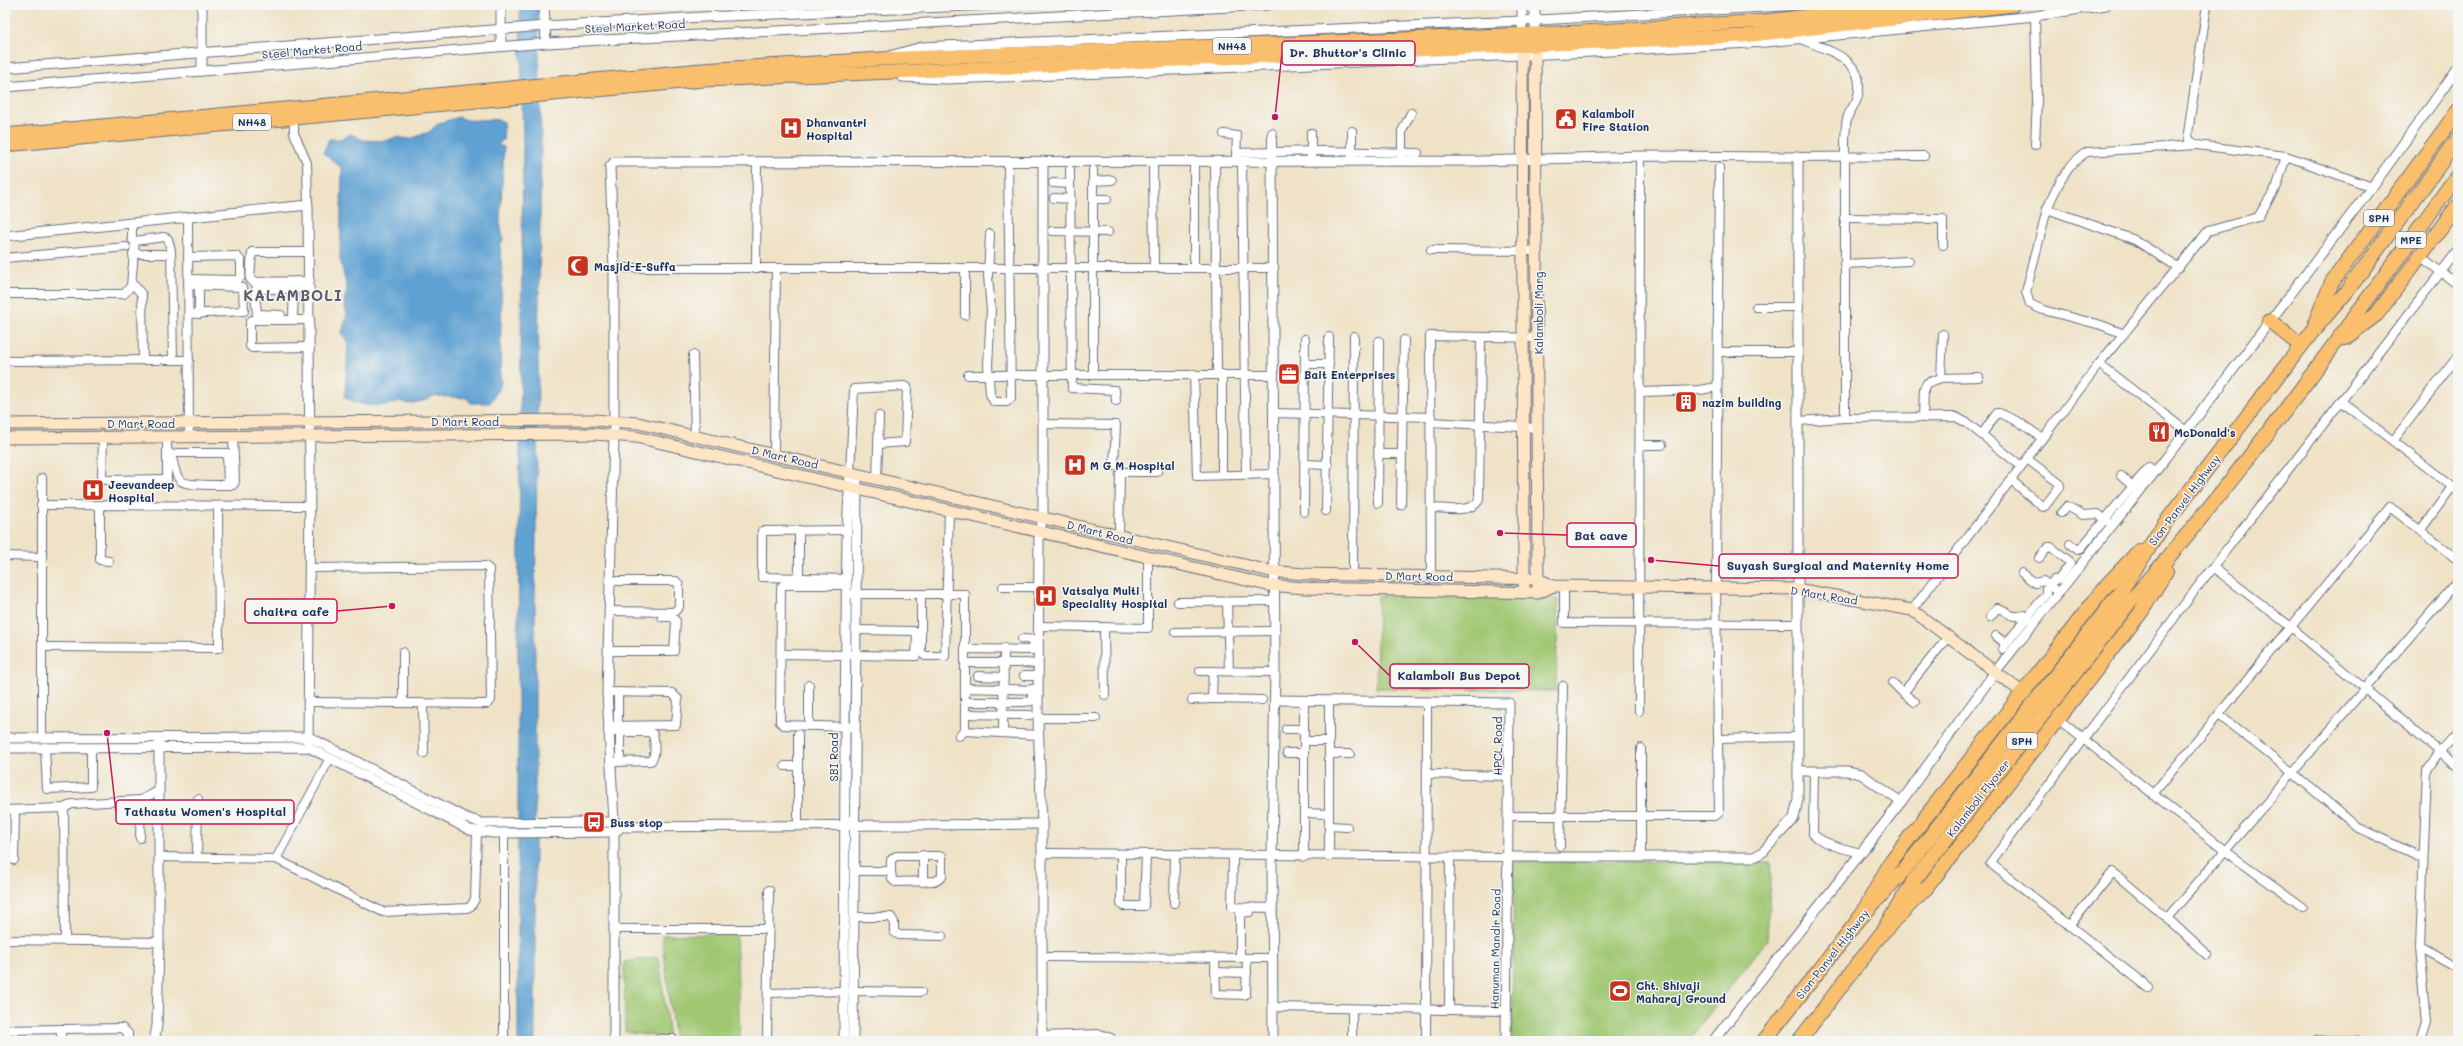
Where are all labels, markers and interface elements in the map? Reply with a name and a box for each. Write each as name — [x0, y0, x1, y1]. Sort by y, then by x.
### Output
street label: Steel Market Road — [584, 16, 686, 36]
street label: Steel Market Road — [261, 38, 363, 62]
road number: NH48 — [1213, 38, 1251, 54]
callout: Dr. Bhuttor's Clinic — [1282, 41, 1415, 65]
text: Dr. Bhuttor's Clinic — [1290, 44, 1406, 60]
public building icon: Kalamboli Fire Station — [1553, 106, 1579, 132]
place label: Kalamboli Fire Station — [1582, 106, 1649, 134]
road number: NH48 — [233, 114, 271, 130]
hospital icon: Dhanvantri Hospital — [778, 115, 804, 141]
place label: Dhanvantri Hospital — [806, 115, 867, 143]
road number: SPH — [2364, 210, 2394, 226]
road number: MPE — [2396, 232, 2426, 248]
mosque icon: Masjid-E-Suffa — [565, 253, 591, 279]
place label: Masjid-E-Suffa — [594, 259, 676, 274]
street label: Kalamboli Marg — [1531, 272, 1546, 354]
district label: KALAMBOLI — [243, 285, 343, 305]
office icon: Bait Enterprises — [1276, 361, 1302, 387]
place label: Bait Enterprises — [1304, 367, 1396, 382]
building icon: nazim building — [1673, 389, 1699, 415]
place label: nazim building — [1702, 395, 1782, 410]
street label: D Mart Road — [431, 414, 499, 429]
street label: D Mart Road — [107, 416, 175, 431]
restaurant icon: McDonald's — [2146, 419, 2172, 445]
place label: McDonald's — [2174, 425, 2236, 440]
street label: D Mart Road — [750, 442, 820, 472]
street label: Sion-Panvel Highway — [2145, 451, 2223, 549]
hospital icon: M G M Hospital — [1062, 452, 1088, 478]
place label: M G M Hospital — [1090, 458, 1175, 473]
hospital icon: Jeevandeep Hospital — [80, 477, 106, 503]
place label: Jeevandeep Hospital — [108, 477, 174, 505]
street label: D Mart Road — [1065, 516, 1135, 548]
callout: Bat cave — [1567, 523, 1636, 547]
text: Bat cave — [1574, 527, 1628, 543]
callout: Suyash Surgical and Maternity Home — [1719, 554, 1958, 578]
text: Suyash Surgical and Maternity Home — [1727, 557, 1949, 573]
street label: D Mart Road — [1385, 568, 1453, 584]
street label: D Mart Road — [1789, 582, 1859, 608]
hospital icon: Vatsalya Multi Speciality Hospital — [1033, 583, 1059, 609]
place label: Vatsalya Multi Speciality Hospital — [1062, 583, 1167, 611]
callout: chaitra cafe — [245, 599, 337, 623]
text: chaitra cafe — [253, 603, 329, 619]
callout: Kalamboli Bus Depot — [1390, 664, 1529, 688]
text: Kalamboli Bus Depot — [1397, 667, 1521, 683]
street label: HPCL Road — [1490, 716, 1505, 776]
street label: SBI Road — [826, 733, 841, 781]
road number: SPH — [2007, 733, 2037, 749]
street label: Kalamboli Flyover — [1943, 756, 2013, 840]
callout: Tathastu Women's Hospital — [116, 800, 294, 824]
text: Tathastu Women's Hospital — [124, 803, 286, 819]
bus stop icon: Buss stop — [581, 809, 607, 835]
place label: Buss stop — [610, 815, 663, 830]
street label: Hanuman Mandir Road — [1486, 889, 1504, 1009]
street label: Sion-Panvel Highway — [1792, 906, 1872, 1002]
sports icon: Cht. Shivaji Maharaj Ground — [1607, 978, 1633, 1004]
place label: Cht. Shivaji Maharaj Ground — [1636, 978, 1726, 1006]

